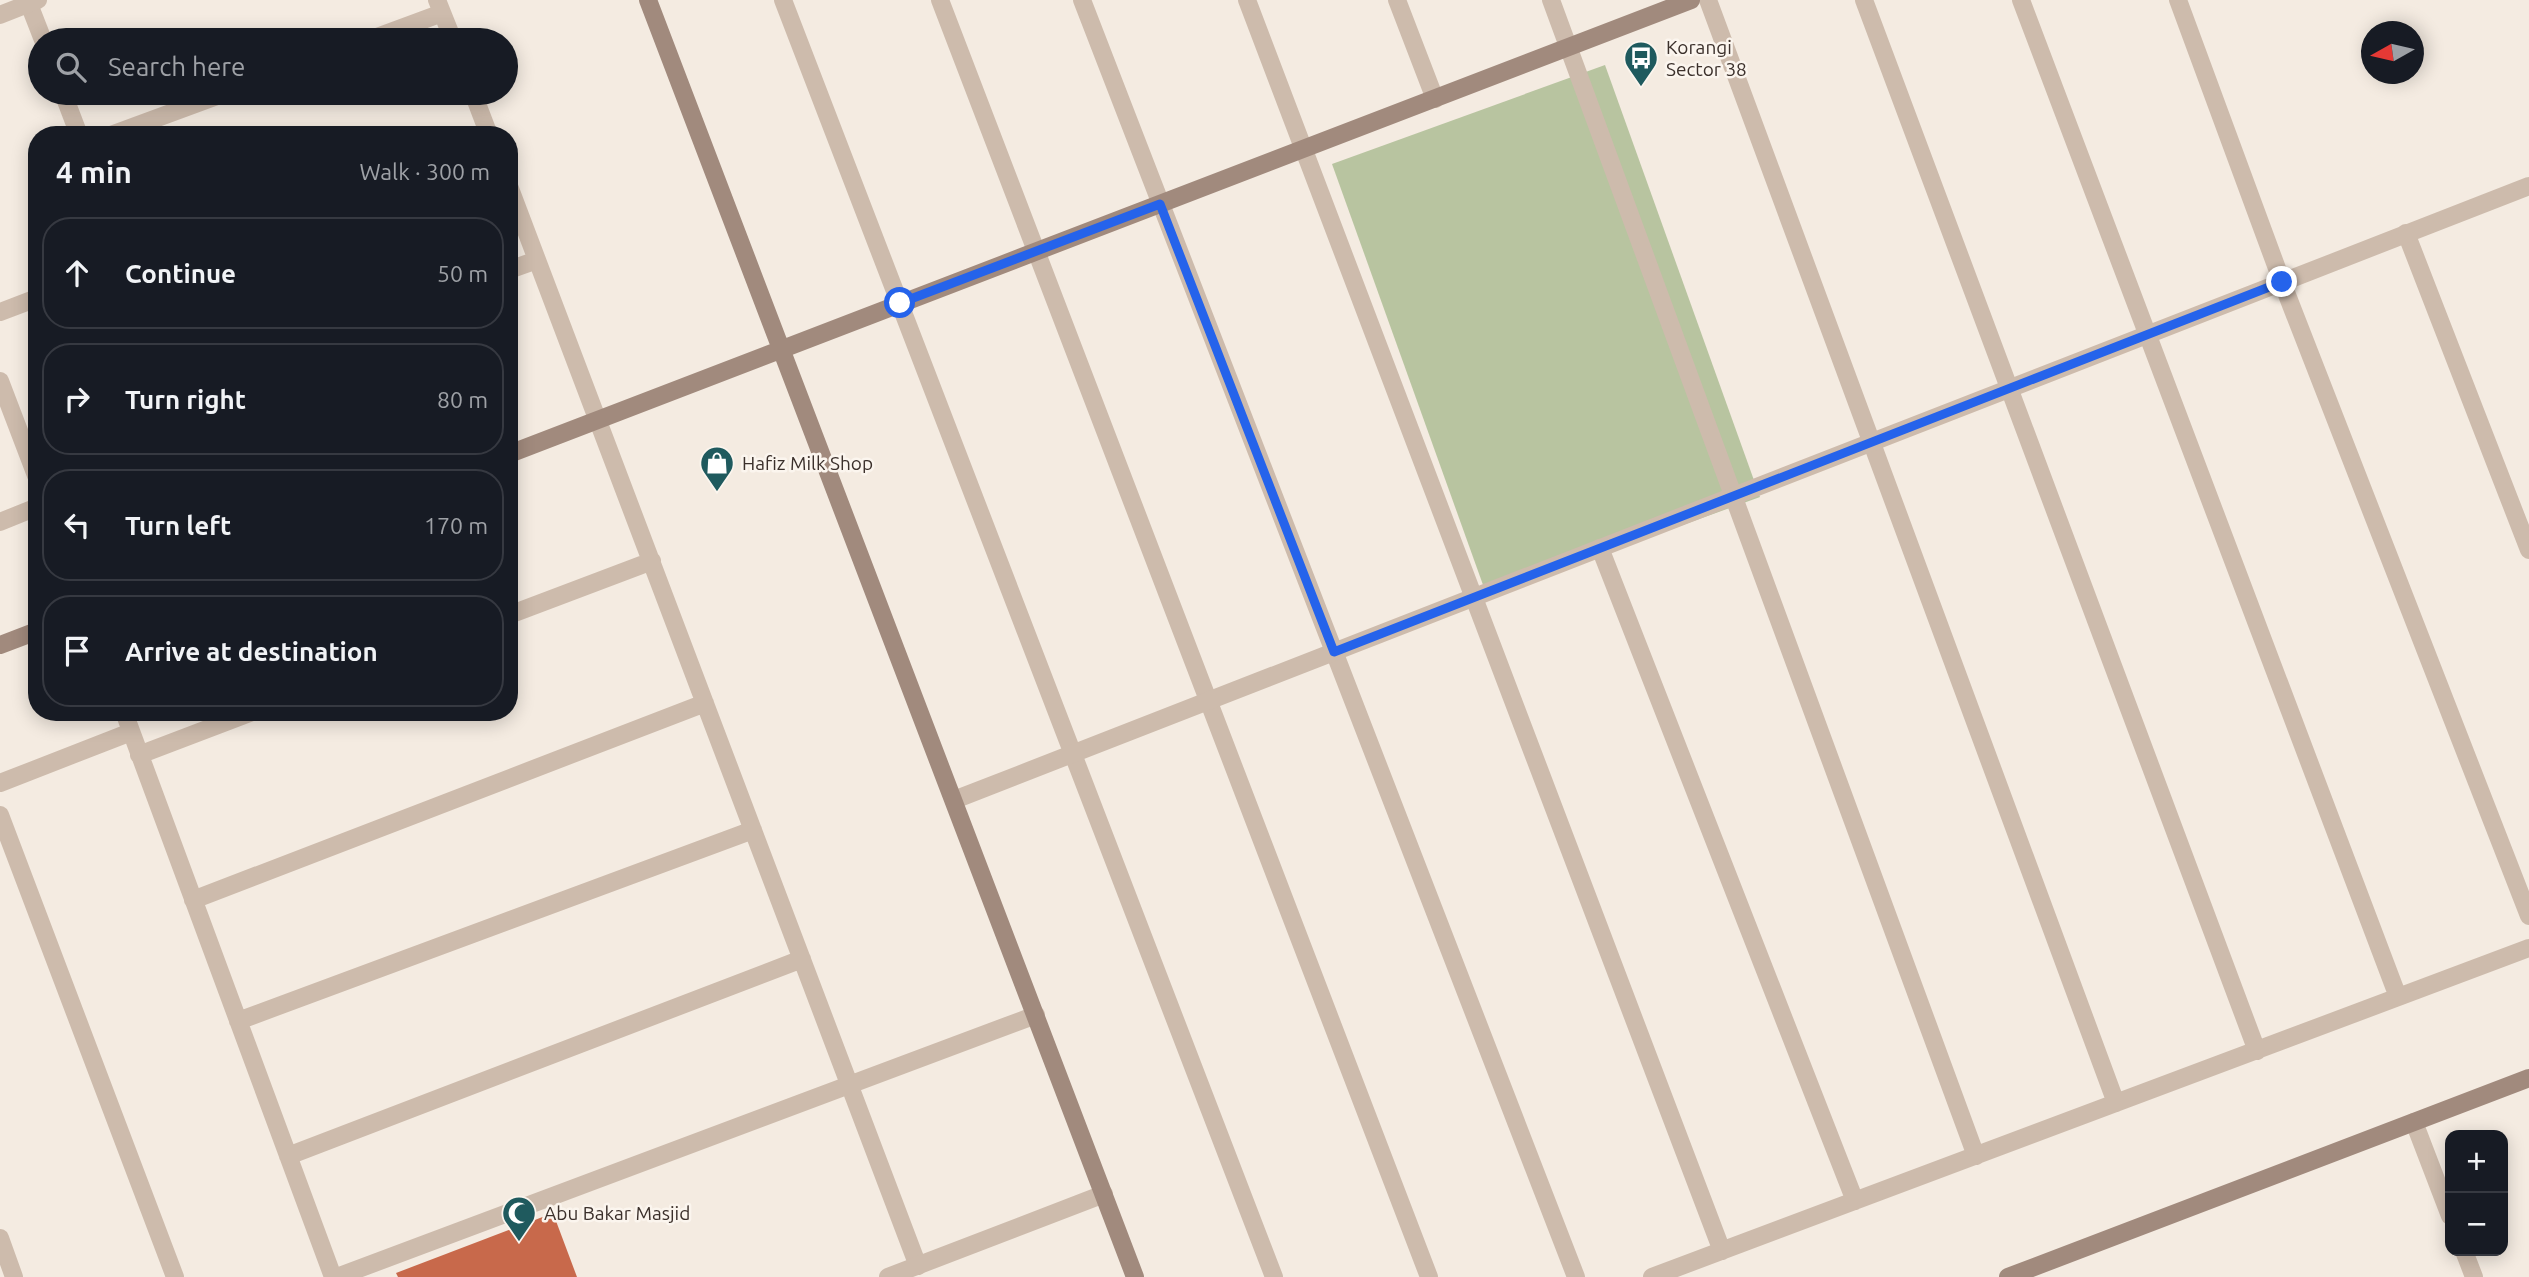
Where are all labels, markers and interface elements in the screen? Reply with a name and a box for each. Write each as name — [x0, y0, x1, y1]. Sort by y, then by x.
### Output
north arrow — [2361, 21, 2424, 84]
search box — [28, 28, 518, 105]
place label: Korangi Sector 38 — [1666, 36, 1747, 80]
bus stop icon: Korangi Sector 38 — [1622, 39, 1660, 88]
icon: search — [52, 48, 90, 86]
text: Search here — [108, 52, 245, 81]
text: 4 min — [56, 155, 132, 189]
text: Walk · 300 m — [359, 159, 490, 184]
icon: ahead — [58, 254, 96, 292]
text: Continue — [125, 259, 236, 288]
text: 50 m — [437, 261, 488, 286]
route end — [2266, 266, 2297, 297]
route start — [884, 287, 915, 318]
icon: right — [58, 380, 96, 418]
text: Turn right — [125, 385, 246, 414]
text: 80 m — [437, 387, 488, 412]
shop icon: Hafiz Milk Shop — [698, 444, 736, 493]
place label: Hafiz Milk Shop — [742, 452, 873, 474]
icon: left — [58, 506, 96, 544]
text: Turn left — [125, 511, 231, 540]
text: 170 m — [424, 513, 488, 538]
icon: arrive — [58, 632, 96, 670]
text: Arrive at destination — [125, 637, 378, 666]
map controls — [2445, 1130, 2508, 1256]
button: + — [2445, 1130, 2508, 1193]
button: − — [2445, 1193, 2508, 1256]
mosque icon: Abu Bakar Masjid — [500, 1194, 538, 1243]
place label: Abu Bakar Masjid — [544, 1202, 690, 1224]

